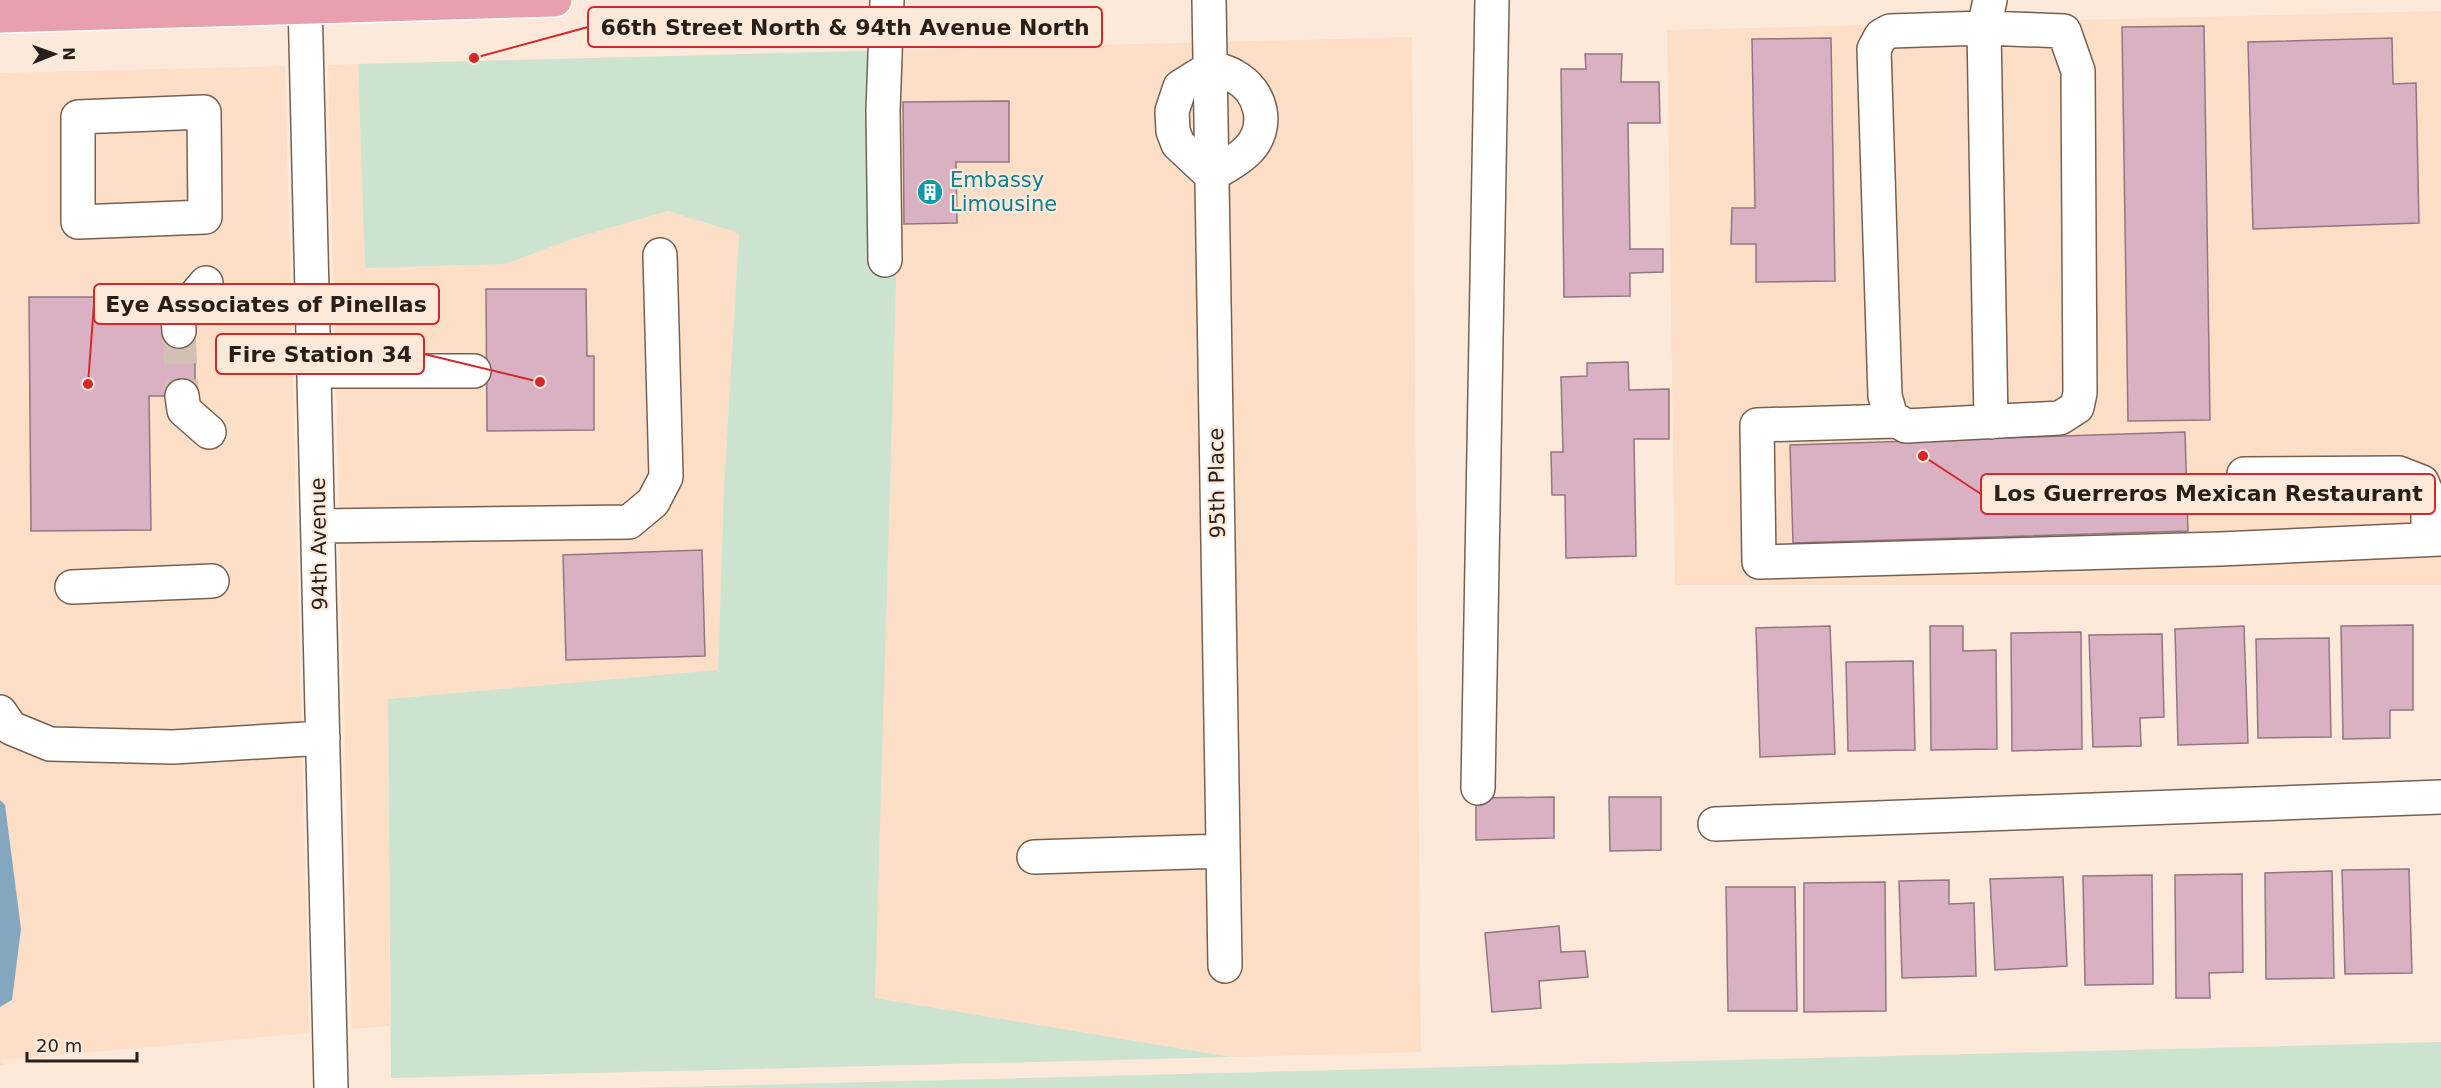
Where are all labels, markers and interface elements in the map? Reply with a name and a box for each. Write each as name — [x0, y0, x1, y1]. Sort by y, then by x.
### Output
callout: 66th Street North & 94th Avenue North — [588, 7, 1102, 47]
text: 66th Street North & 94th Avenue North — [600, 15, 1090, 40]
north arrow — [24, 24, 84, 84]
text: N — [59, 47, 78, 61]
place label: Embassy Limousine — [950, 168, 1057, 216]
building icon: Embassy Limousine — [915, 177, 945, 207]
callout: Eye Associates of Pinellas — [94, 284, 439, 324]
text: Eye Associates of Pinellas — [105, 292, 427, 317]
callout: Fire Station 34 — [216, 334, 424, 374]
text: Fire Station 34 — [228, 342, 412, 367]
street label: 95th Place — [1204, 427, 1230, 539]
callout: Los Guerreros Mexican Restaurant — [1981, 474, 2435, 514]
street label: 94th Avenue — [306, 477, 332, 611]
text: Los Guerreros Mexican Restaurant — [1993, 481, 2423, 506]
scale bar — [27, 1025, 136, 1063]
text: 20 m — [36, 1035, 82, 1056]

